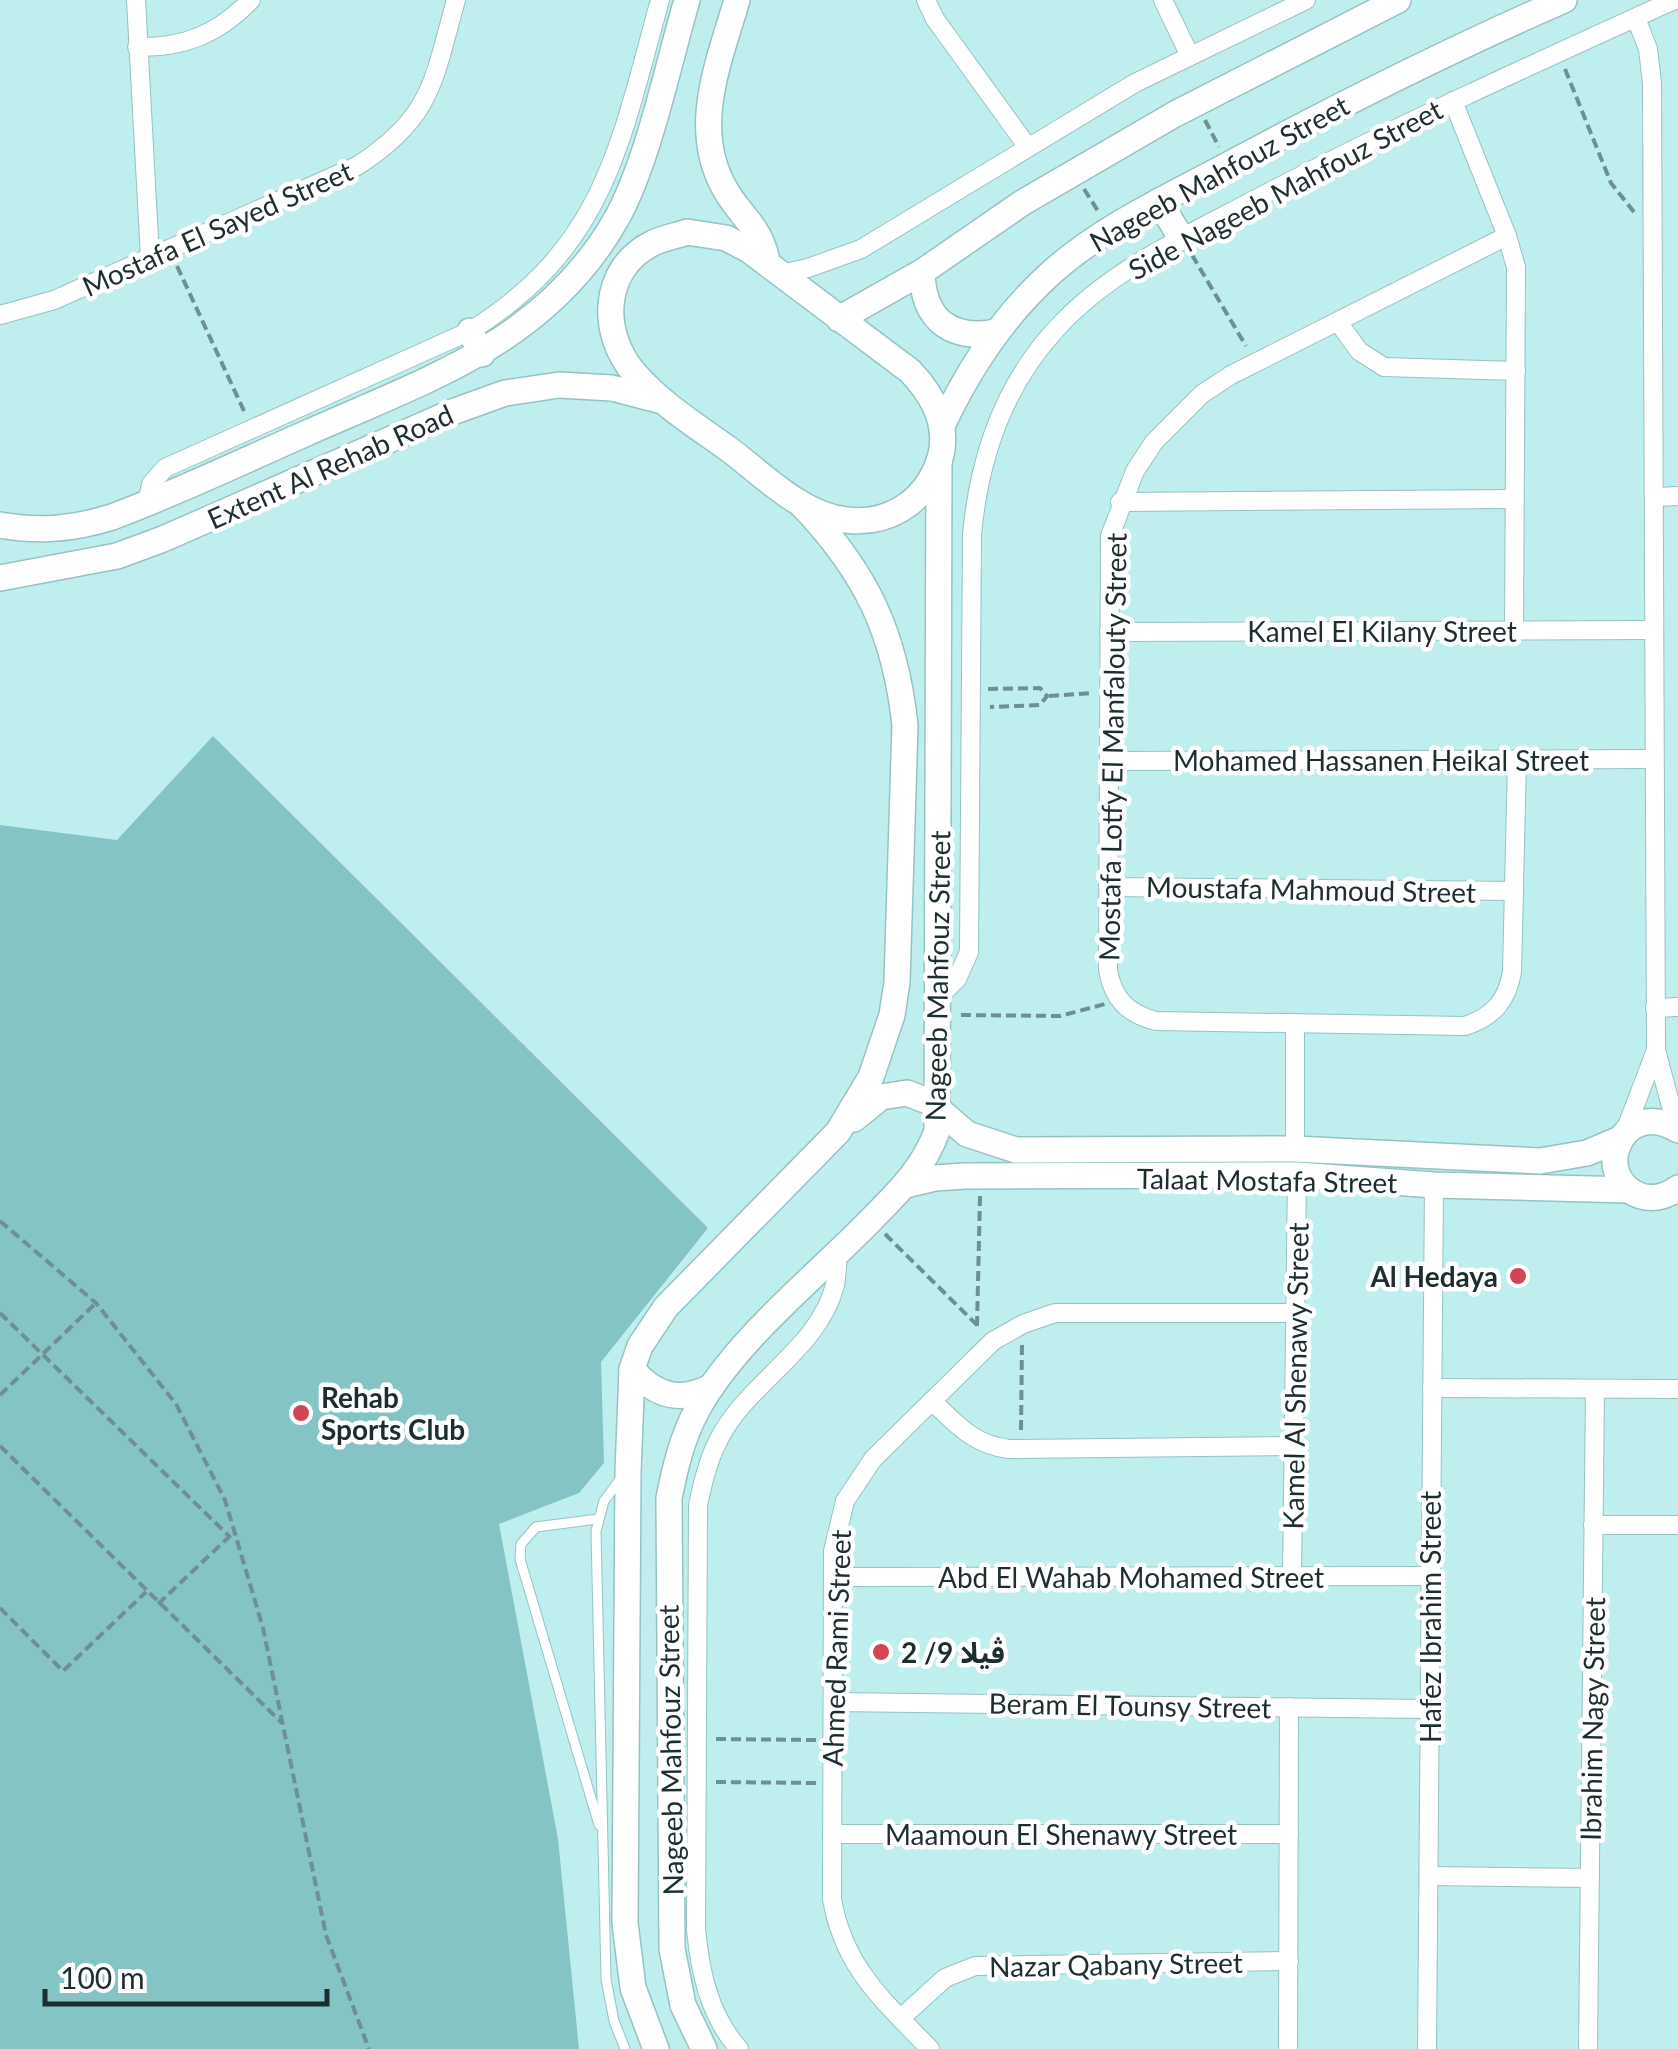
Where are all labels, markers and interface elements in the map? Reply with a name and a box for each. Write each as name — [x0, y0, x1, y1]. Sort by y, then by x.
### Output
street label: Nageeb Mahfouz Street — [1084, 88, 1354, 258]
street label: Side Nageeb Mahfouz Street — [1122, 92, 1448, 286]
street label: Mostafa El Sayed Street — [77, 153, 357, 303]
street label: Extent Al Rehab Road — [202, 397, 458, 535]
street label: Mostafa Lotfy El Manfalouty Street — [1091, 533, 1133, 961]
street label: Kamel El Kilany Street — [1247, 614, 1517, 648]
street label: Mohamed Hassanen Heikal Street — [1173, 743, 1589, 777]
street label: Nageeb Mahfouz Street — [917, 830, 957, 1122]
street label: Moustafa Mahmoud Street — [1146, 869, 1476, 909]
street label: Talaat Mostafa Street — [1136, 1161, 1398, 1199]
street label: Kamel Al Shenawy Street — [1275, 1222, 1315, 1530]
place label: Al Hedaya — [1369, 1259, 1498, 1293]
marker: Al Hedaya — [1507, 1265, 1529, 1287]
place label: Rehab Sports Club — [321, 1380, 465, 1446]
marker: Rehab Sports Club — [290, 1402, 312, 1424]
street label: Hafez Ibrahim Street — [1413, 1491, 1447, 1743]
street label: Ahmed Rami Street — [815, 1529, 857, 1767]
street label: Abd El Wahab Mohamed Street — [938, 1560, 1324, 1594]
street label: Ibrahim Nagy Street — [1573, 1597, 1611, 1841]
street label: Nageeb Mahfouz Street — [650, 1604, 690, 1896]
place label: ڤيلا 9/ 2 — [901, 1635, 1005, 1669]
marker: ڤيلا 9/ 2 — [870, 1641, 892, 1663]
street label: Beram El Tounsy Street — [988, 1686, 1272, 1724]
street label: Maamoun El Shenawy Street — [885, 1817, 1237, 1851]
scale bar — [45, 1944, 328, 2006]
street label: Nazar Qabany Street — [989, 1945, 1243, 1983]
text: 100 m — [60, 1959, 145, 1995]

